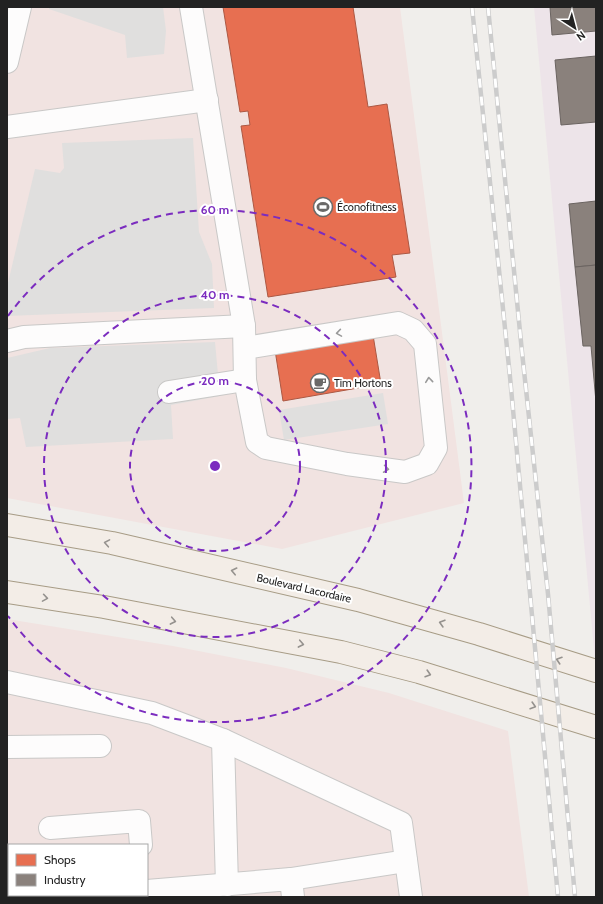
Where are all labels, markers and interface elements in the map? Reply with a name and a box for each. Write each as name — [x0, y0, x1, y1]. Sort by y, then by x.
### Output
north arrow — [555, 8, 595, 48]
text: N — [574, 28, 588, 44]
sports icon: Éconofitness — [312, 196, 334, 218]
place label: Éconofitness — [337, 200, 397, 214]
text: 60 m — [201, 202, 229, 217]
text: 40 m — [200, 287, 230, 302]
one-way arrow — [336, 328, 342, 337]
cafe icon: Tim Hortons — [309, 372, 331, 394]
text: 20 m — [201, 373, 229, 388]
place label: Tim Hortons — [334, 376, 392, 390]
one-way arrow — [425, 377, 434, 383]
centre of rings — [208, 459, 222, 473]
one-way arrow — [383, 464, 389, 473]
one-way arrow — [104, 539, 110, 547]
one-way arrow — [231, 568, 237, 576]
street label: Boulevard Lacordaire — [255, 570, 353, 606]
one-way arrow — [42, 593, 49, 602]
one-way arrow — [170, 616, 177, 624]
one-way arrow — [438, 620, 445, 628]
one-way arrow — [298, 640, 304, 648]
one-way arrow — [556, 656, 563, 664]
one-way arrow — [424, 669, 431, 678]
one-way arrow — [529, 701, 536, 710]
legend — [8, 844, 148, 896]
text: Shops — [44, 852, 76, 867]
text: Industry — [44, 872, 85, 887]

